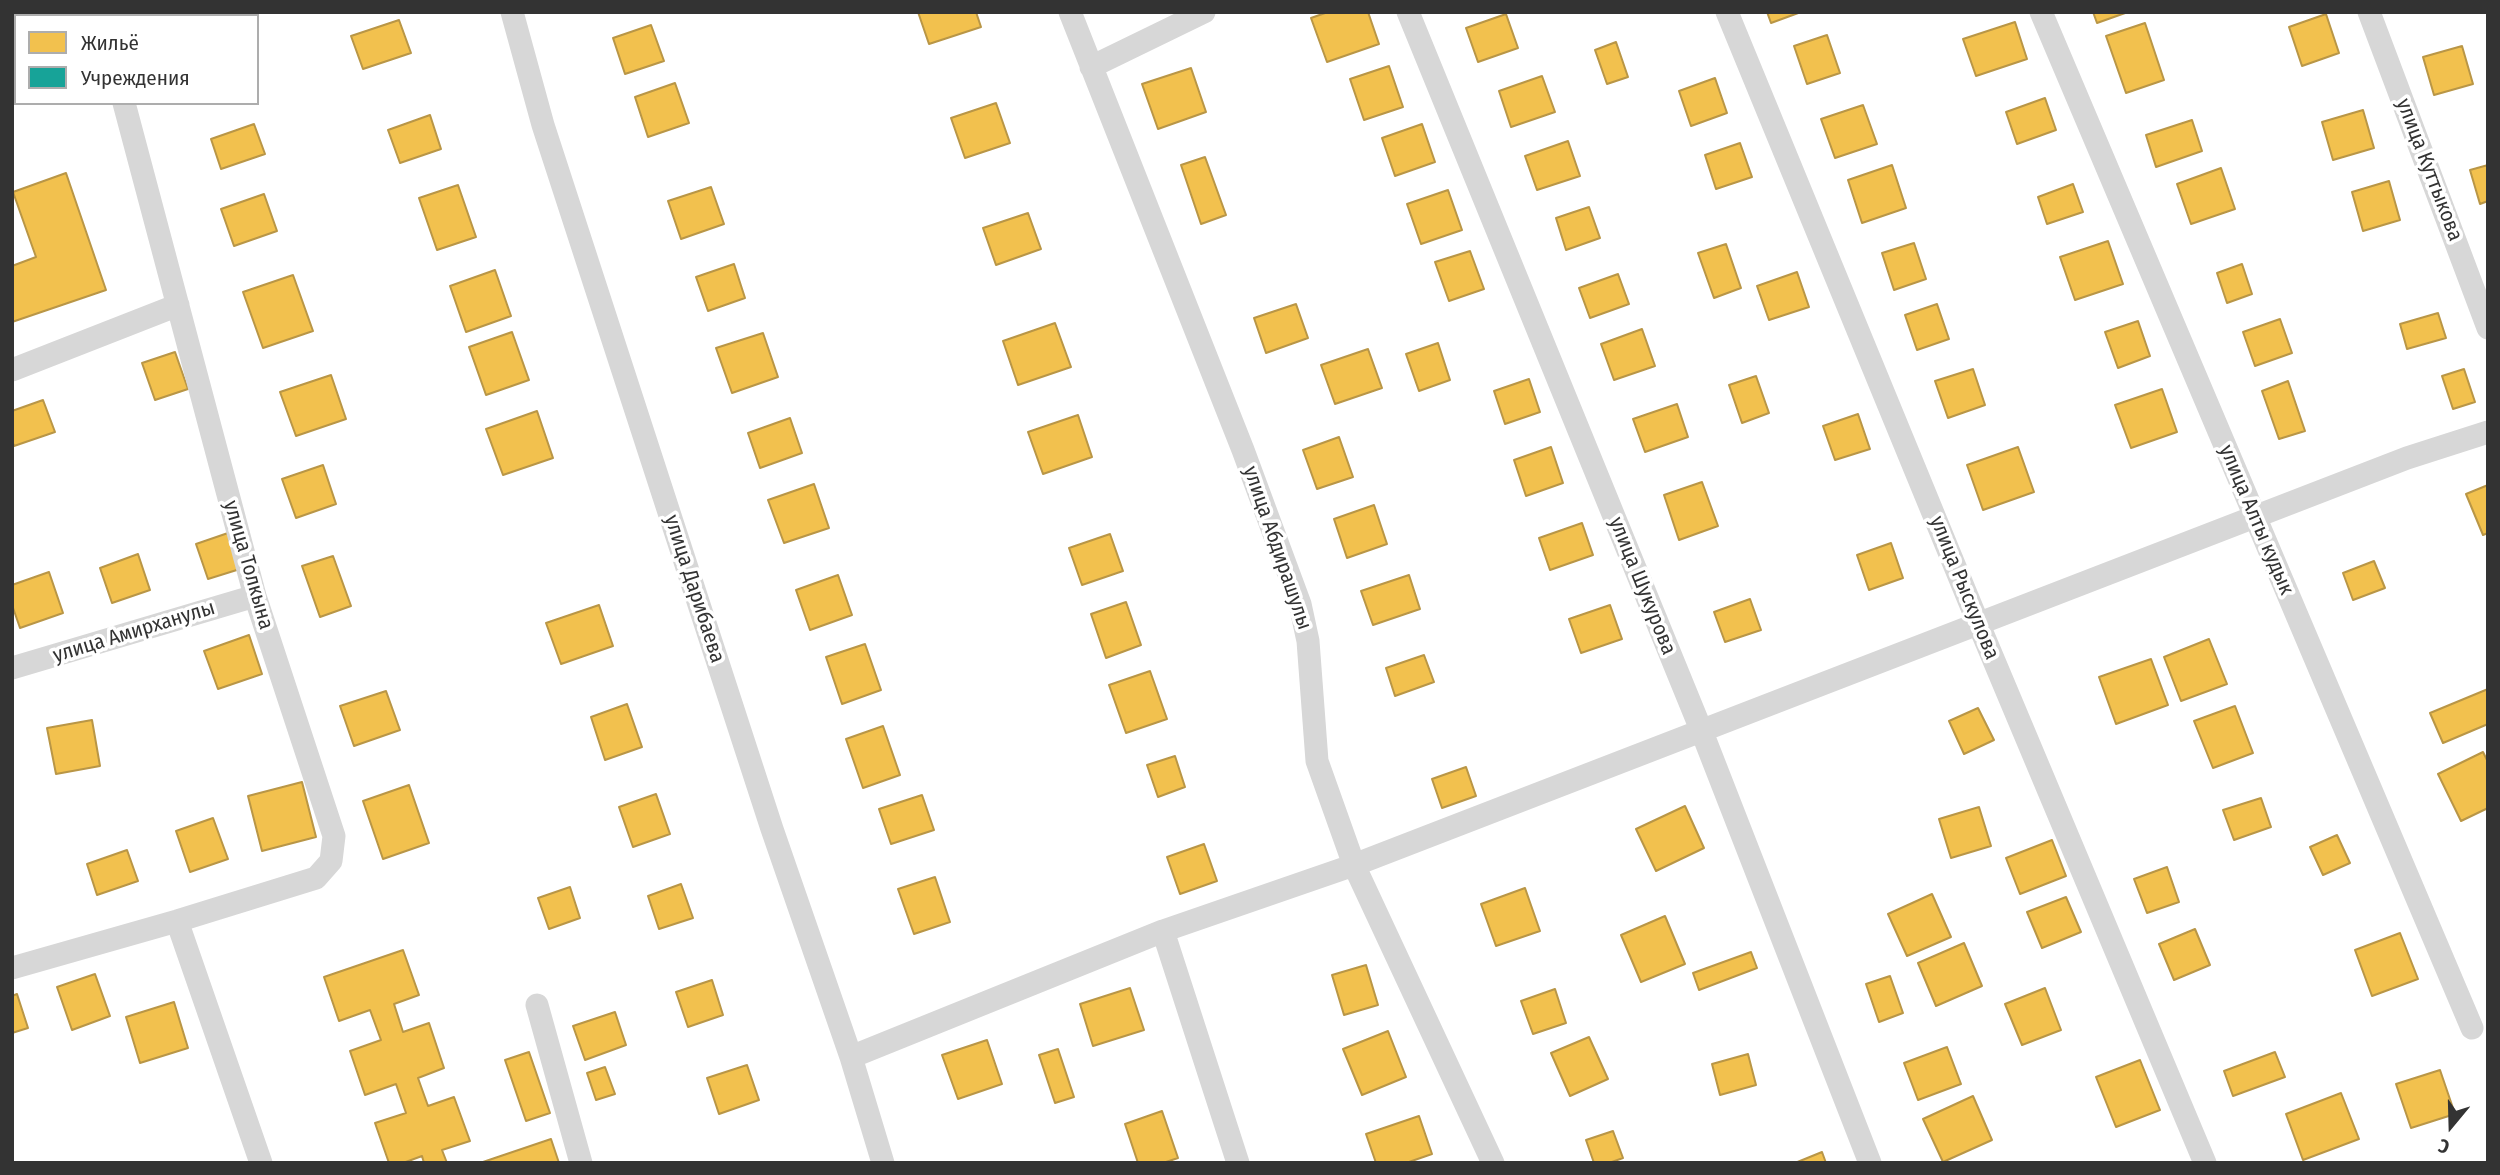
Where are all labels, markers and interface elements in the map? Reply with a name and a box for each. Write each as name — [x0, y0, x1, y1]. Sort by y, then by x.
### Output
legend — [14, 14, 259, 105]
text: Жильё — [81, 30, 139, 56]
text: Учреждения — [81, 65, 190, 91]
street label: улица Куттыкова — [2390, 95, 2468, 245]
street label: улица Алты кудык — [2213, 441, 2299, 599]
street label: улица Абдирашулы — [1237, 463, 1317, 633]
street label: улица Толкына — [218, 498, 278, 632]
street label: улица Дарибаева — [658, 512, 730, 666]
street label: улица Шукурова — [1603, 513, 1681, 659]
street label: улица Рыскулова — [1924, 513, 2004, 663]
street label: улица Амирханулы — [50, 595, 218, 669]
north arrow — [2416, 1091, 2486, 1161]
text: С — [2436, 1134, 2452, 1159]

